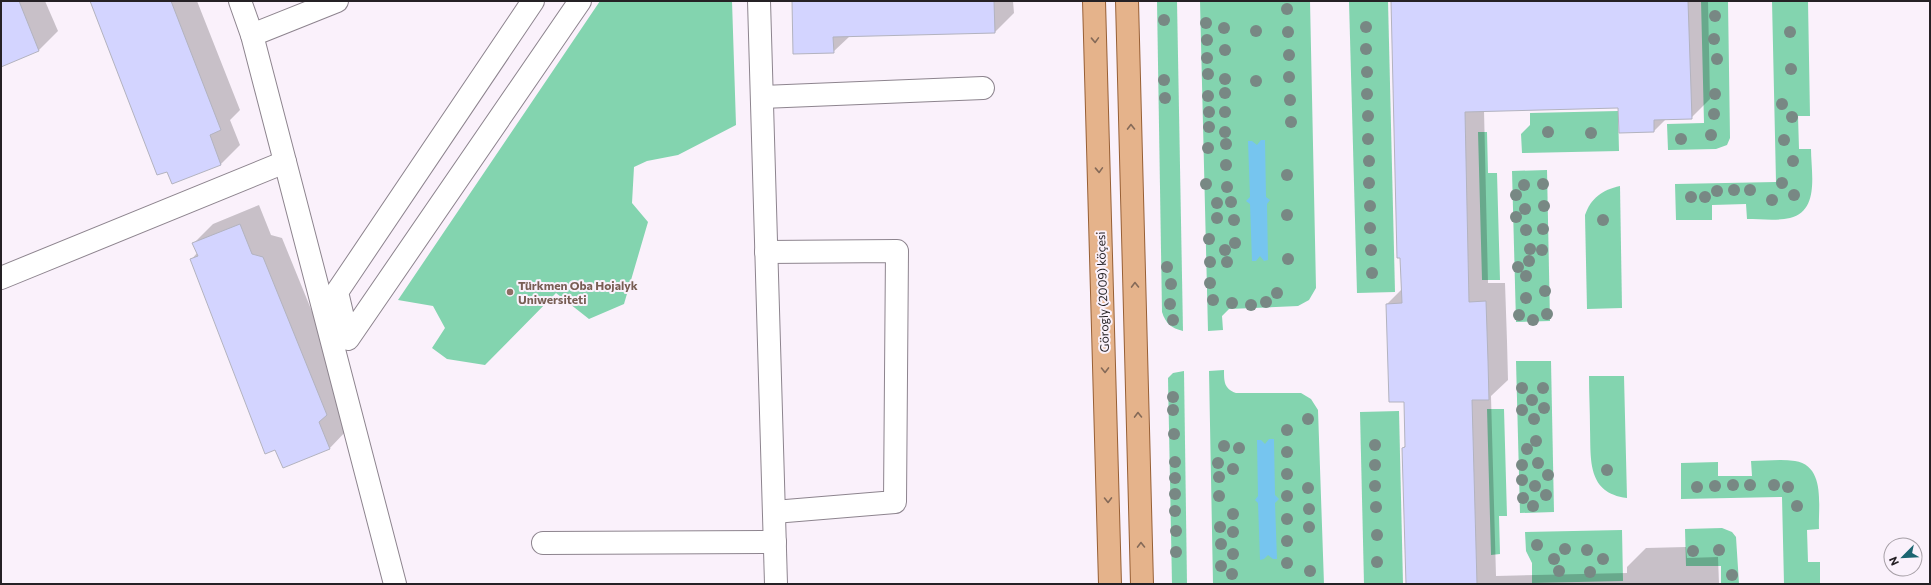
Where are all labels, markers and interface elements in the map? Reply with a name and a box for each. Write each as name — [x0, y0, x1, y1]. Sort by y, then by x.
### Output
one-way arrow — [1091, 37, 1100, 43]
one-way arrow — [1126, 124, 1135, 130]
one-way arrow — [1095, 167, 1103, 173]
street label: Görogly (2009) köçesi — [1093, 231, 1111, 353]
place label: Türkmen Oba Hojalyk Uniwersiteti — [518, 278, 638, 306]
one-way arrow — [1130, 282, 1139, 288]
marker: Türkmen Oba Hojalyk Uniwersiteti — [505, 287, 515, 297]
one-way arrow — [1100, 367, 1109, 373]
one-way arrow — [1134, 412, 1142, 418]
one-way arrow — [1103, 497, 1112, 503]
north arrow — [1883, 537, 1923, 577]
one-way arrow — [1137, 542, 1145, 548]
text: N — [1886, 555, 1901, 568]

